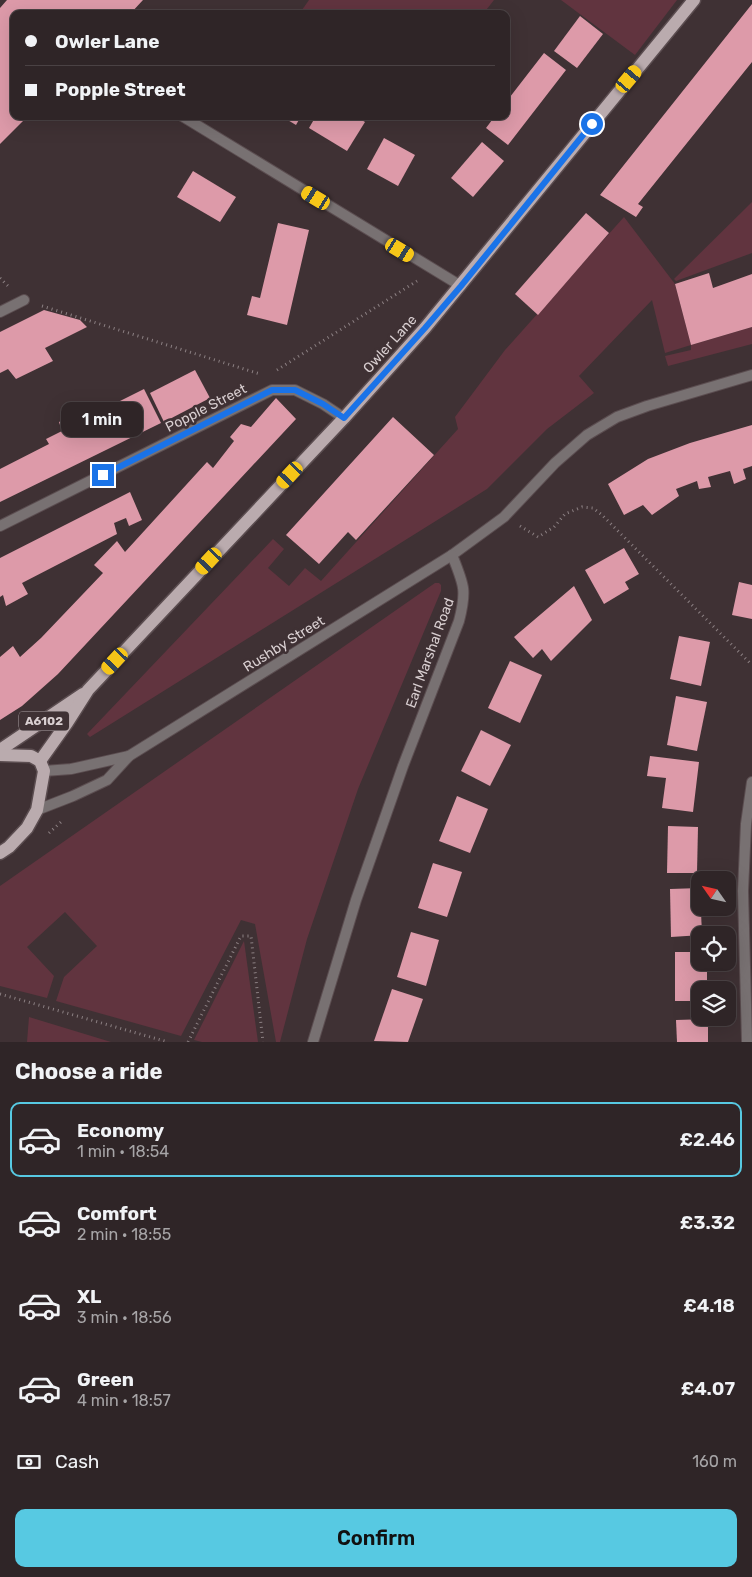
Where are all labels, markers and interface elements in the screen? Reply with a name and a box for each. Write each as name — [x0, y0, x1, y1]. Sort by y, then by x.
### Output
text: Owler Lane — [55, 30, 160, 53]
car — [613, 63, 644, 95]
text: Popple Street — [55, 78, 186, 101]
route start — [581, 113, 603, 135]
car — [299, 184, 332, 212]
car — [383, 236, 416, 264]
street label: Owler Lane — [359, 311, 421, 377]
street label: Popple Street — [163, 380, 250, 436]
callout: 1 min — [62, 402, 144, 438]
text: 1 min — [82, 410, 122, 429]
car — [274, 459, 305, 491]
route end — [92, 464, 114, 486]
car — [193, 545, 224, 577]
street label: Earl Marshal Road — [402, 596, 458, 710]
street label: Rushby Street — [240, 612, 328, 676]
car — [99, 645, 130, 677]
road number: A6102 — [19, 711, 69, 730]
north arrow — [691, 871, 736, 916]
map controls — [691, 871, 736, 1026]
button: locate — [691, 926, 736, 971]
button: layers — [691, 981, 736, 1026]
text: Choose a ride — [15, 1058, 162, 1085]
icon: car — [17, 1117, 62, 1162]
text: Economy — [77, 1119, 164, 1142]
text: £2.46 — [680, 1128, 735, 1151]
text: 1 min · 18:54 — [77, 1142, 169, 1161]
icon: car — [17, 1200, 62, 1245]
text: Comfort — [77, 1202, 157, 1225]
text: £3.32 — [680, 1211, 735, 1234]
text: 2 min · 18:55 — [77, 1225, 171, 1244]
icon: car — [17, 1283, 62, 1328]
text: XL — [77, 1285, 101, 1308]
text: £4.18 — [683, 1294, 735, 1317]
text: 3 min · 18:56 — [77, 1308, 172, 1327]
icon: car — [17, 1366, 62, 1411]
text: Green — [77, 1368, 134, 1391]
text: £4.07 — [681, 1377, 735, 1400]
text: 4 min · 18:57 — [77, 1391, 171, 1410]
icon: cash — [15, 1448, 43, 1476]
text: Cash — [55, 1450, 99, 1473]
text: 160 m — [692, 1452, 737, 1471]
button: Confirm — [15, 1509, 737, 1567]

